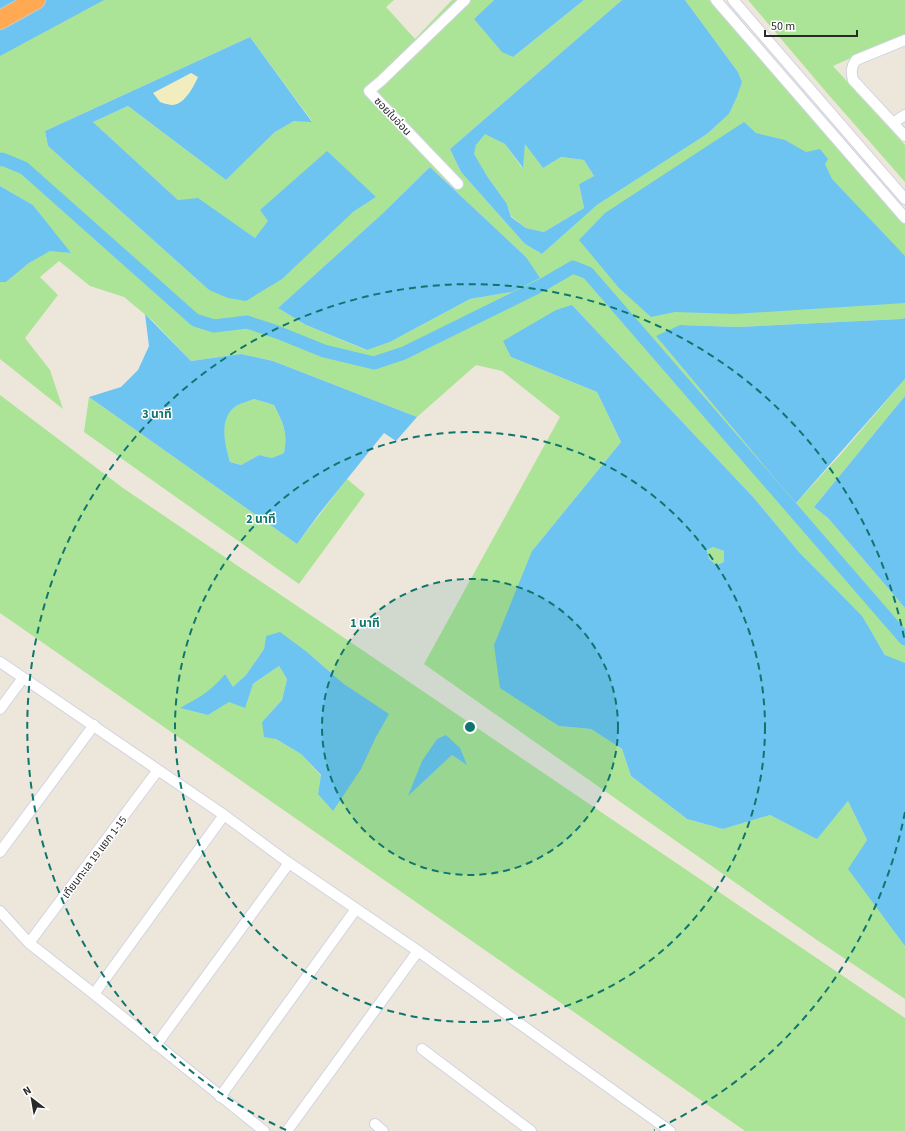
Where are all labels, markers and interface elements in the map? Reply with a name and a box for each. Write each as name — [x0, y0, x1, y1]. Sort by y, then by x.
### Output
scale bar — [765, 12, 857, 38]
text: 50 m — [771, 18, 795, 35]
street label: ซอยใบอ่อน — [371, 94, 415, 139]
text: 3 นาที — [142, 406, 172, 423]
text: 2 นาที — [246, 511, 276, 528]
text: 1 นาที — [350, 615, 380, 632]
centre of rings — [463, 720, 477, 734]
street label: เทียนทะเล 19 แยก 1-15 — [58, 813, 130, 902]
north arrow — [12, 1079, 52, 1119]
text: N — [20, 1083, 34, 1099]

